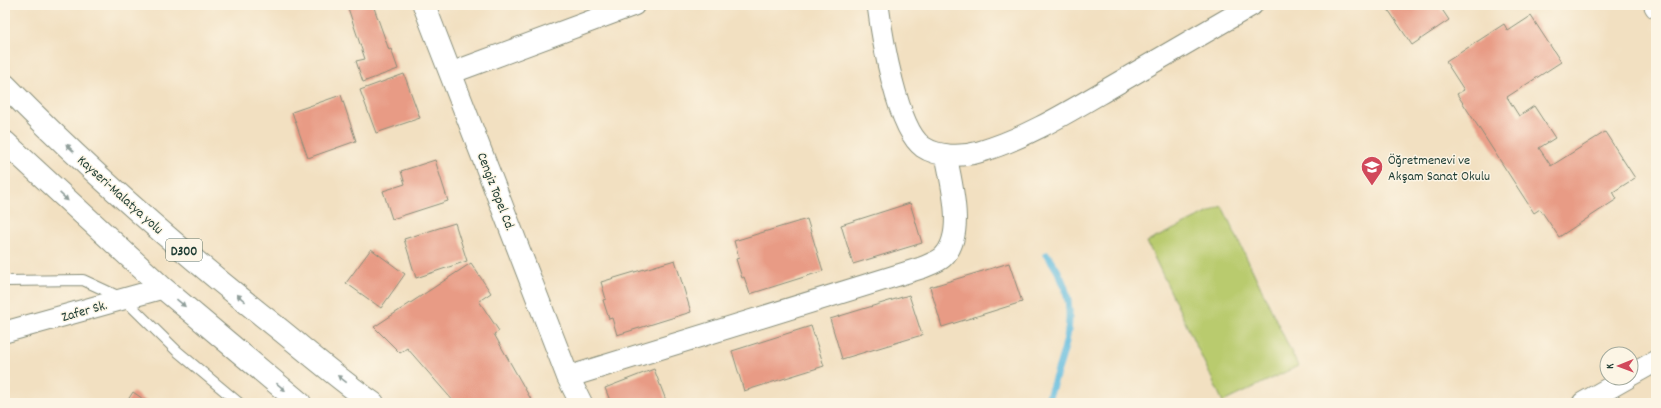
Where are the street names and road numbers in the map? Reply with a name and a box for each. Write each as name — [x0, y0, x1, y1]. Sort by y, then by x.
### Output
street label: Cengiz Topel Cd. — [471, 150, 519, 234]
street label: Kayseri-Malatya yolu — [72, 151, 167, 240]
road number: D300 — [166, 239, 202, 261]
street label: Zafer Sk. — [59, 296, 110, 328]

